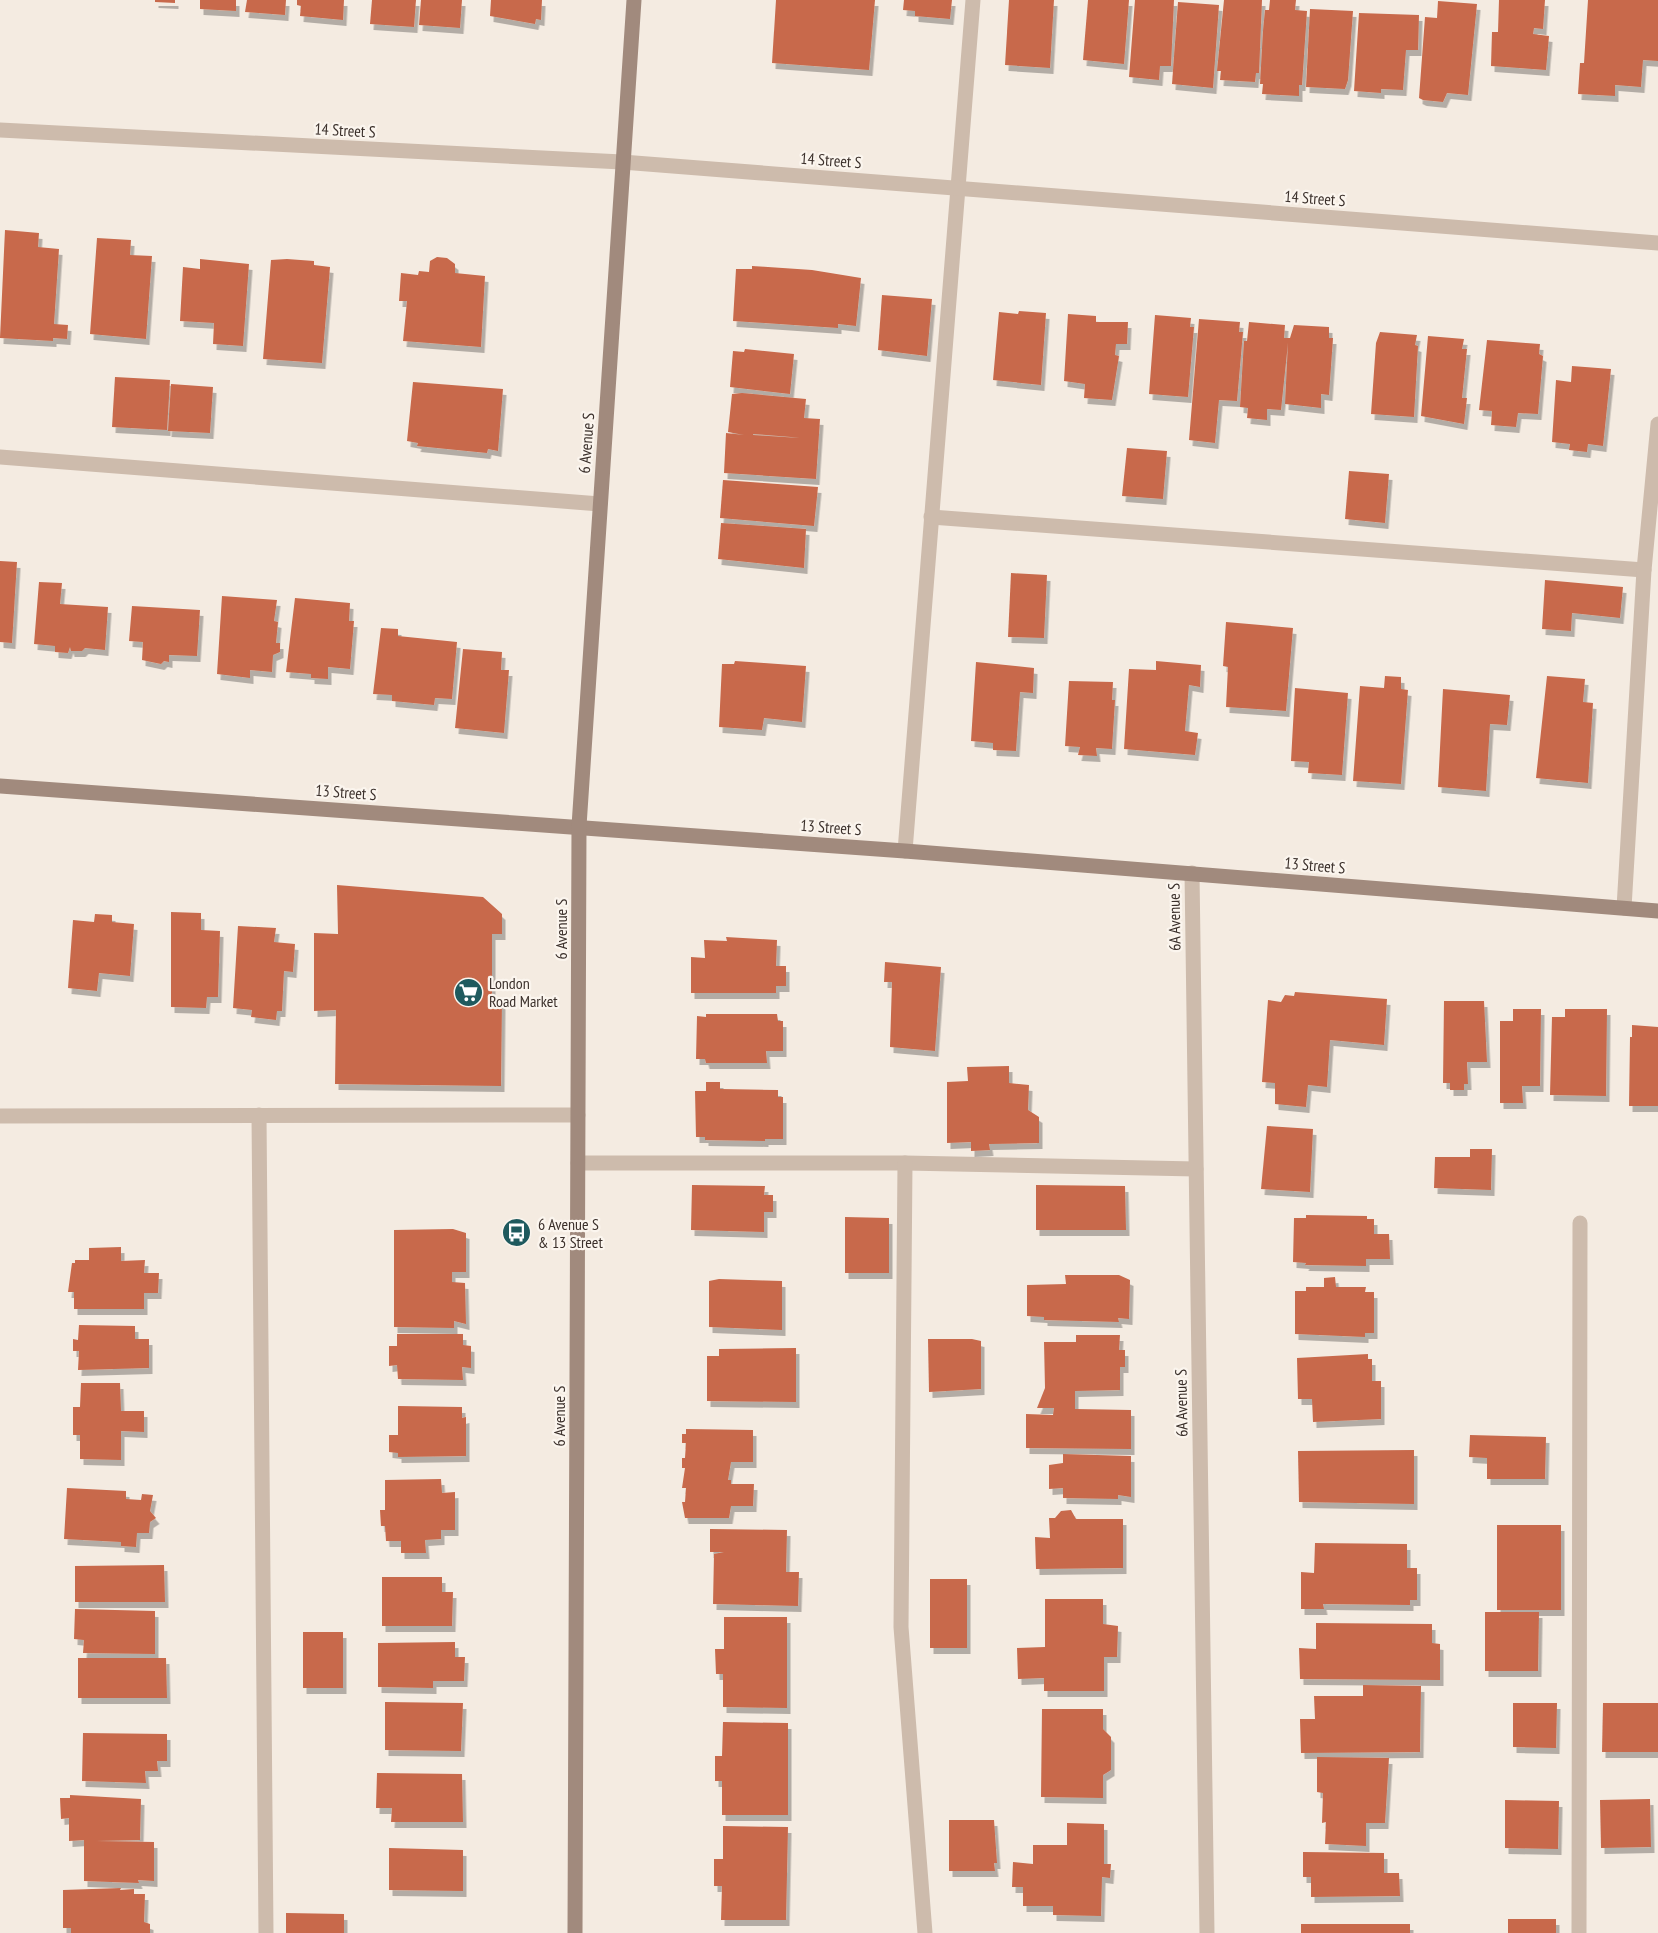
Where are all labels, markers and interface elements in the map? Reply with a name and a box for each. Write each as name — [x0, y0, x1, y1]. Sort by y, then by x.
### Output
street label: 14 Street S — [314, 118, 376, 142]
street label: 14 Street S — [800, 148, 862, 172]
street label: 14 Street S — [1284, 186, 1346, 210]
street label: 6 Avenue S — [574, 412, 598, 474]
street label: 13 Street S — [315, 780, 377, 804]
street label: 13 Street S — [800, 815, 862, 839]
street label: 13 Street S — [1284, 852, 1346, 878]
street label: 6A Avenue S — [1163, 883, 1185, 951]
street label: 6 Avenue S — [551, 898, 571, 959]
place label: London Road Market — [489, 973, 558, 1011]
supermarket icon: London Road Market — [452, 976, 484, 1008]
place label: 6 Avenue S & 13 Street — [538, 1214, 603, 1252]
bus stop icon: 6 Avenue S & 13 Street — [501, 1217, 533, 1249]
street label: 6A Avenue S — [1170, 1369, 1192, 1437]
street label: 6 Avenue S — [549, 1385, 569, 1446]

